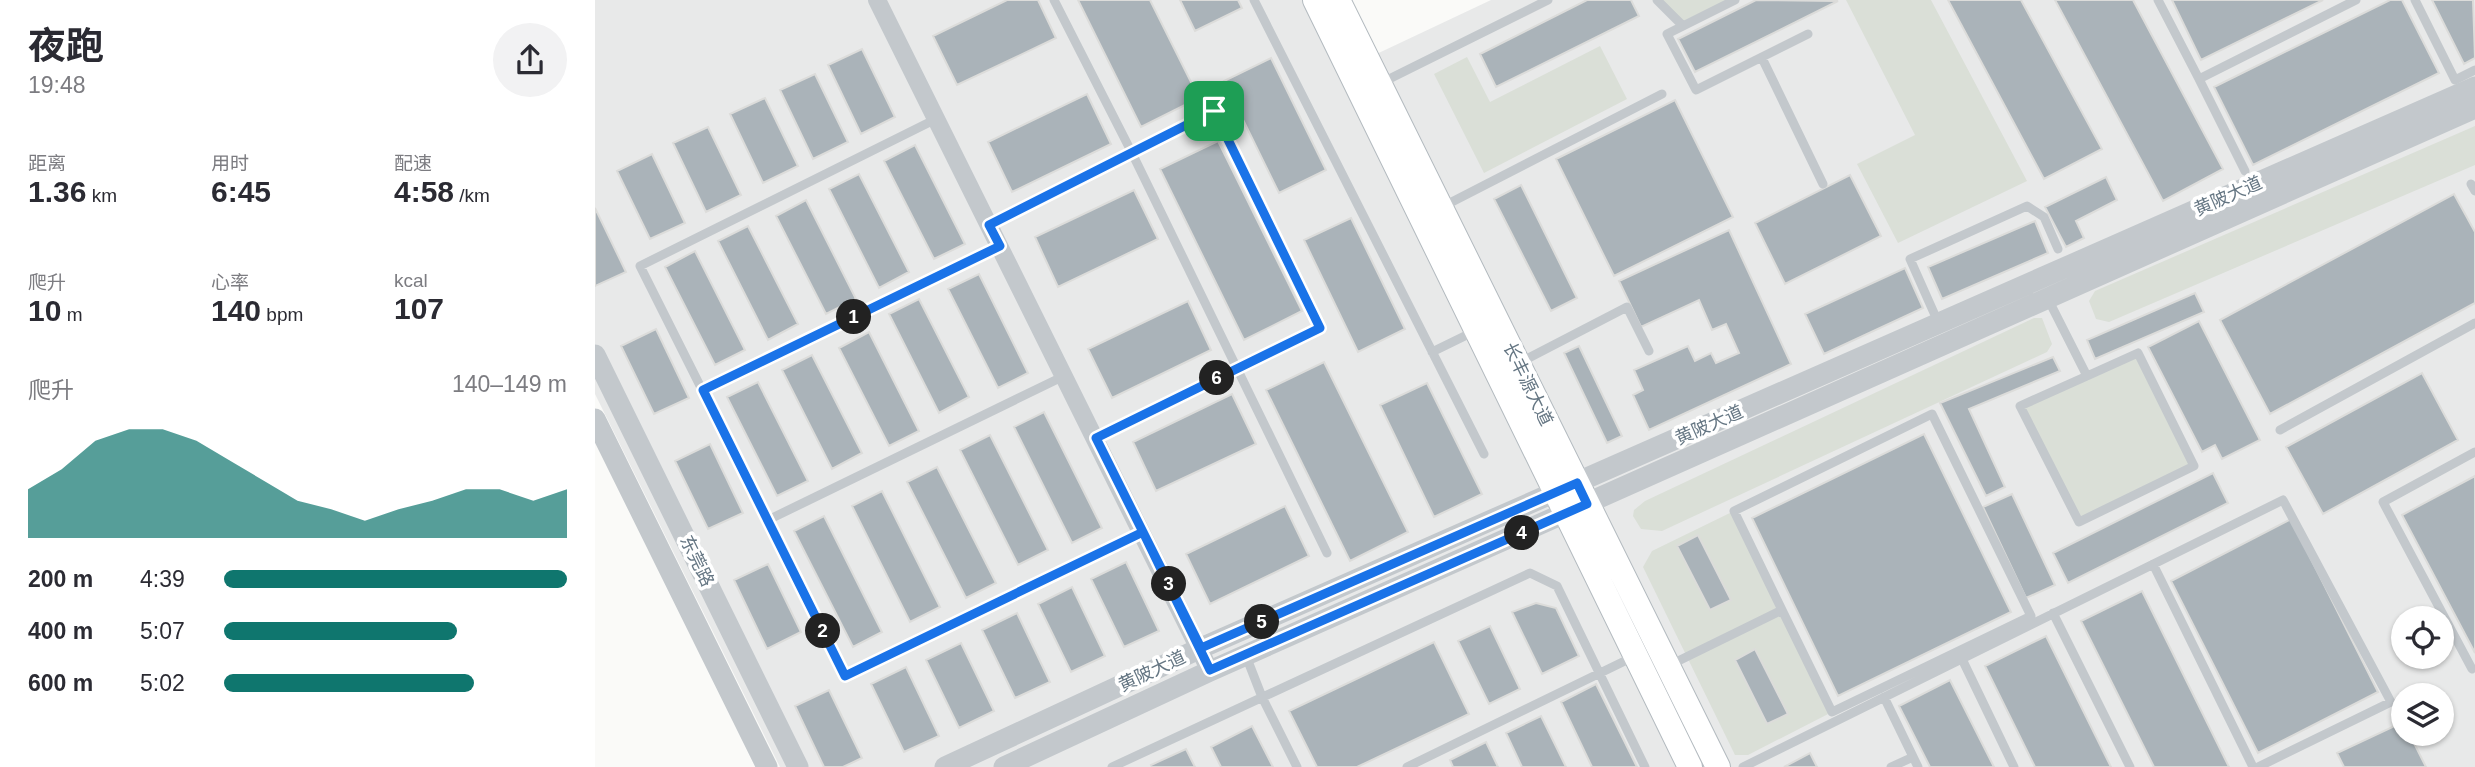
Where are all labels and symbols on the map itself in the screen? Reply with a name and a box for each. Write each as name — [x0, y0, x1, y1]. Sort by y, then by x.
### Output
pin — [1184, 81, 1244, 141]
street label: 黄陂大道 — [2191, 172, 2265, 220]
pin: 1 — [837, 300, 871, 334]
street label: 长丰源大道 — [1499, 339, 1557, 429]
pin: 6 — [1199, 360, 1235, 396]
street label: 黄陂大道 — [1672, 401, 1746, 449]
pin: 4 — [1504, 516, 1539, 550]
street label: 东莞路 — [676, 532, 718, 590]
pin: 3 — [1151, 566, 1187, 602]
pin: 5 — [1245, 604, 1279, 640]
pin: 2 — [805, 614, 841, 648]
street label: 黄陂大道 — [1115, 647, 1189, 695]

